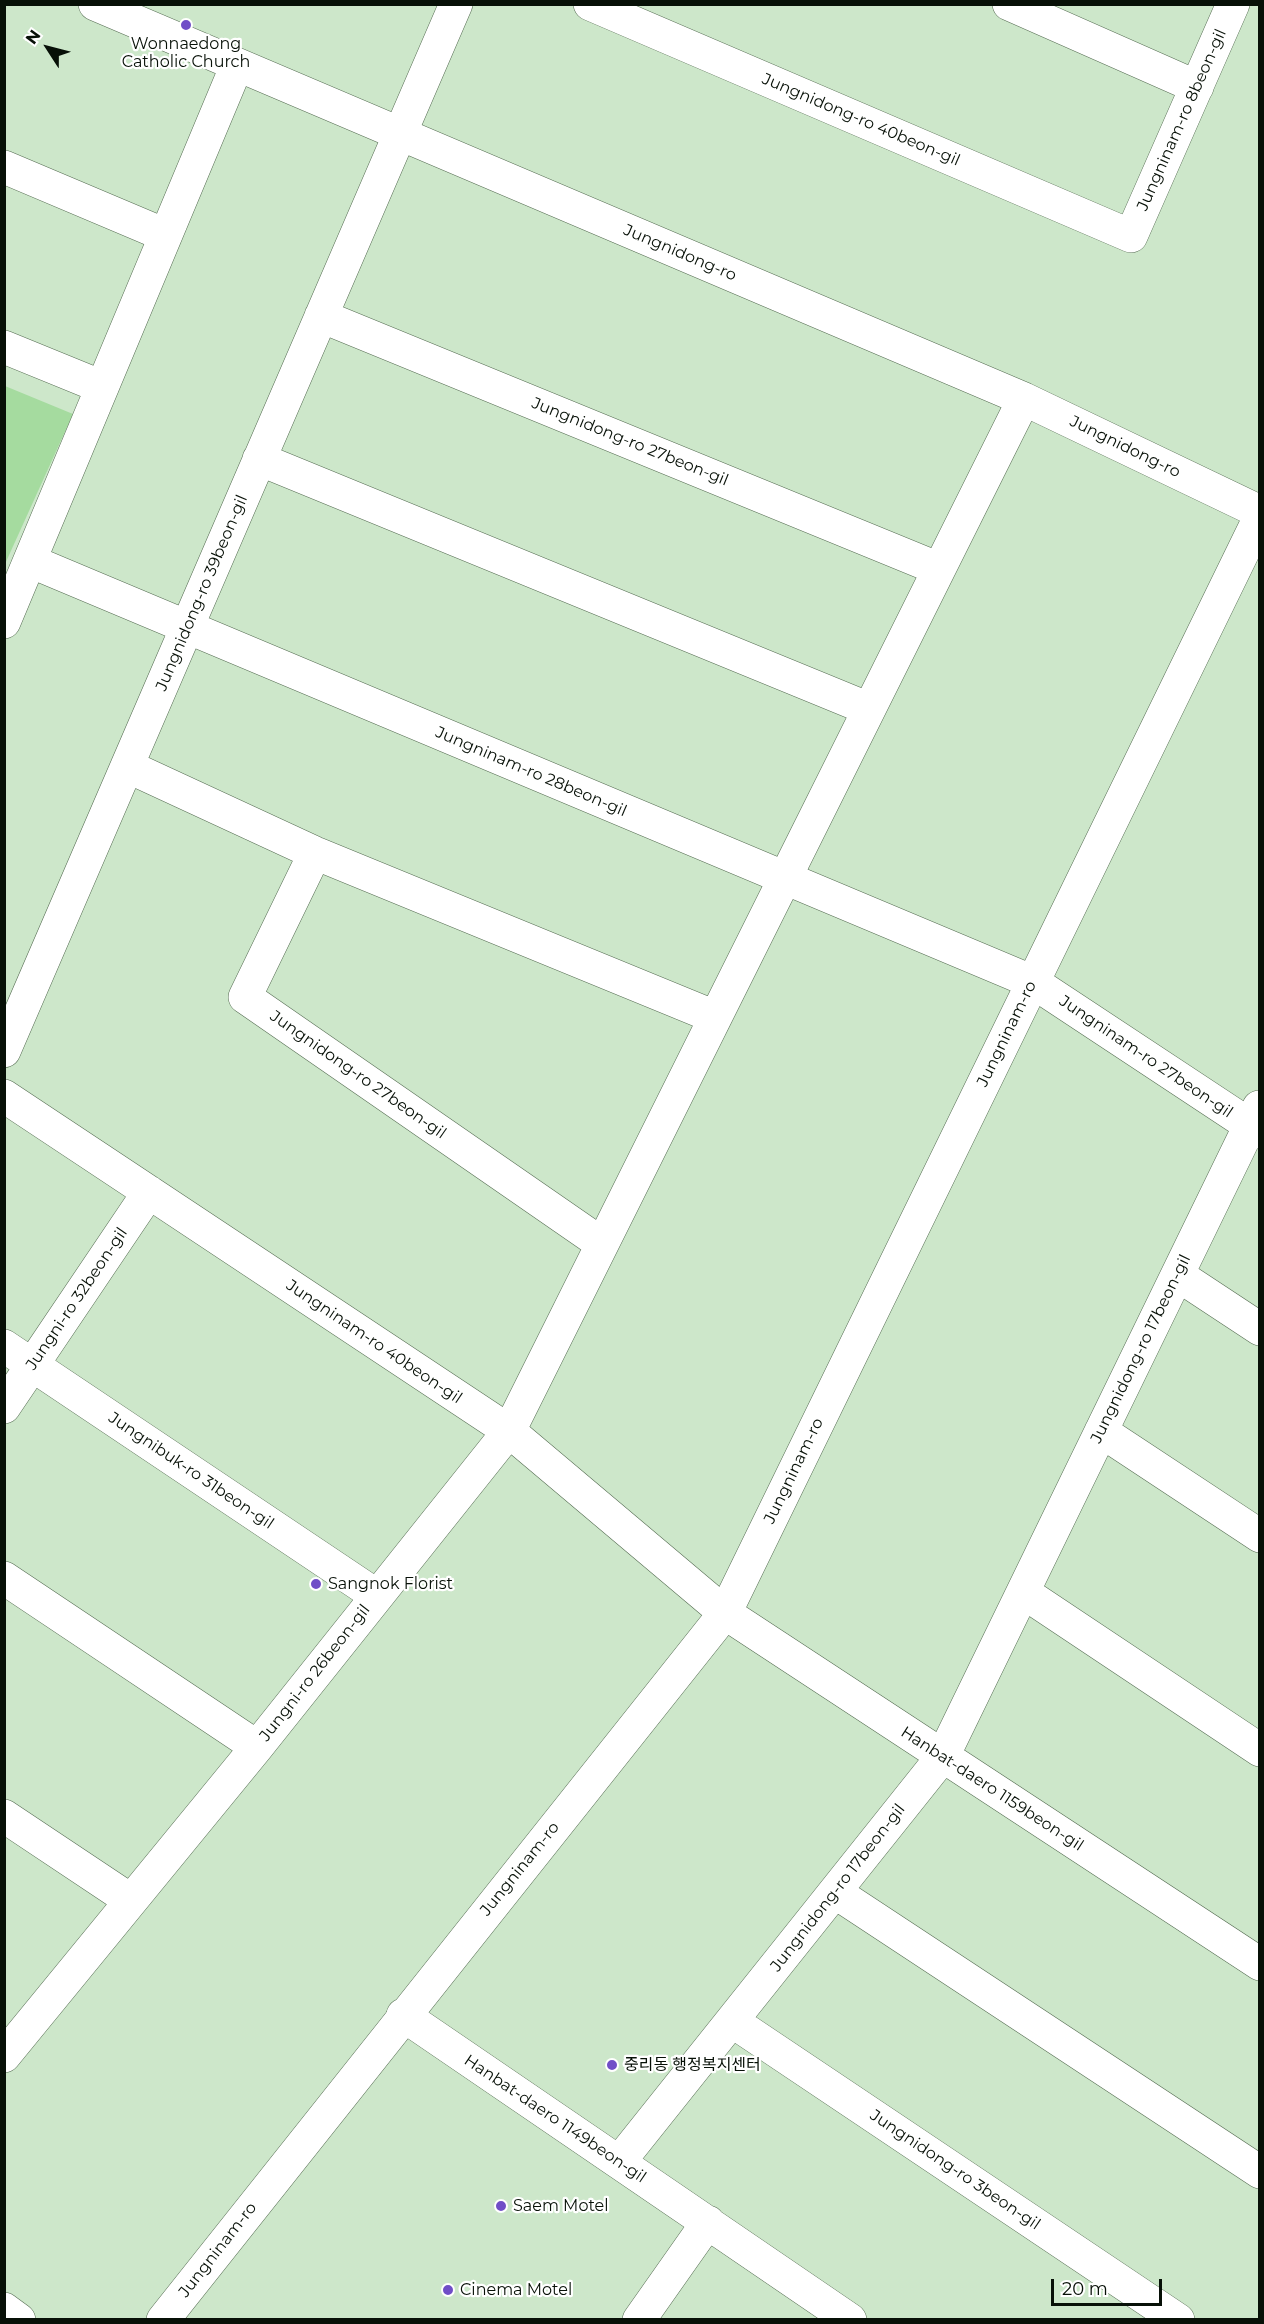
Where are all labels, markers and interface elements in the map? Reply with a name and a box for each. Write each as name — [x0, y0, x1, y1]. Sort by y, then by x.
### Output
north arrow — [18, 18, 78, 78]
marker: Wonnaedong Catholic Church — [179, 18, 193, 32]
text: N — [22, 26, 45, 48]
street label: Jungninam-ro 8beon-gil — [1133, 26, 1231, 214]
place label: Wonnaedong Catholic Church — [122, 34, 250, 72]
street label: Jungnidong-ro 40beon-gil — [759, 70, 963, 170]
street label: Jungnidong-ro — [621, 221, 739, 285]
street label: Jungnidong-ro 27beon-gil — [529, 394, 731, 490]
street label: Jungnidong-ro — [1067, 412, 1183, 482]
street label: Jungnidong-ro 39beon-gil — [152, 492, 252, 694]
street label: Jungninam-ro 28beon-gil — [432, 723, 630, 821]
street label: Jungninam-ro — [973, 978, 1041, 1090]
street label: Jungninam-ro 27beon-gil — [1056, 992, 1236, 1122]
street label: Jungnidong-ro 27beon-gil — [266, 1007, 450, 1143]
street label: Jungni-ro 32beon-gil — [22, 1224, 132, 1374]
street label: Jungnidong-ro 17beon-gil — [1087, 1252, 1195, 1446]
street label: Jungninam-ro 40beon-gil — [282, 1276, 466, 1408]
street label: Jungnibuk-ro 31beon-gil — [105, 1409, 277, 1533]
street label: Jungninam-ro — [760, 1415, 828, 1527]
place label: Sangnok Florist — [328, 1574, 453, 1594]
marker: Sangnok Florist — [309, 1577, 323, 1591]
street label: Jungni-ro 26beon-gil — [256, 1601, 374, 1745]
street label: Hanbat-daero 1159beon-gil — [897, 1723, 1087, 1855]
street label: Jungnidong-ro 17beon-gil — [767, 1800, 909, 1976]
street label: Jungninam-ro — [476, 1818, 564, 1920]
street label: Hanbat-daero 1149beon-gil — [460, 2051, 650, 2187]
place label: 중리동 행정복지센터 — [624, 2055, 761, 2075]
marker: 중리동 행정복지센터 — [605, 2058, 619, 2072]
street label: Jungnidong-ro 3beon-gil — [866, 2106, 1044, 2234]
place label: Saem Motel — [513, 2196, 609, 2216]
street label: Jungninam-ro — [175, 2199, 261, 2301]
marker: Saem Motel — [494, 2199, 508, 2213]
scale bar — [1054, 2267, 1165, 2305]
text: 20 m — [1062, 2278, 1108, 2300]
place label: Cinema Motel — [460, 2280, 572, 2300]
marker: Cinema Motel — [441, 2283, 455, 2297]

